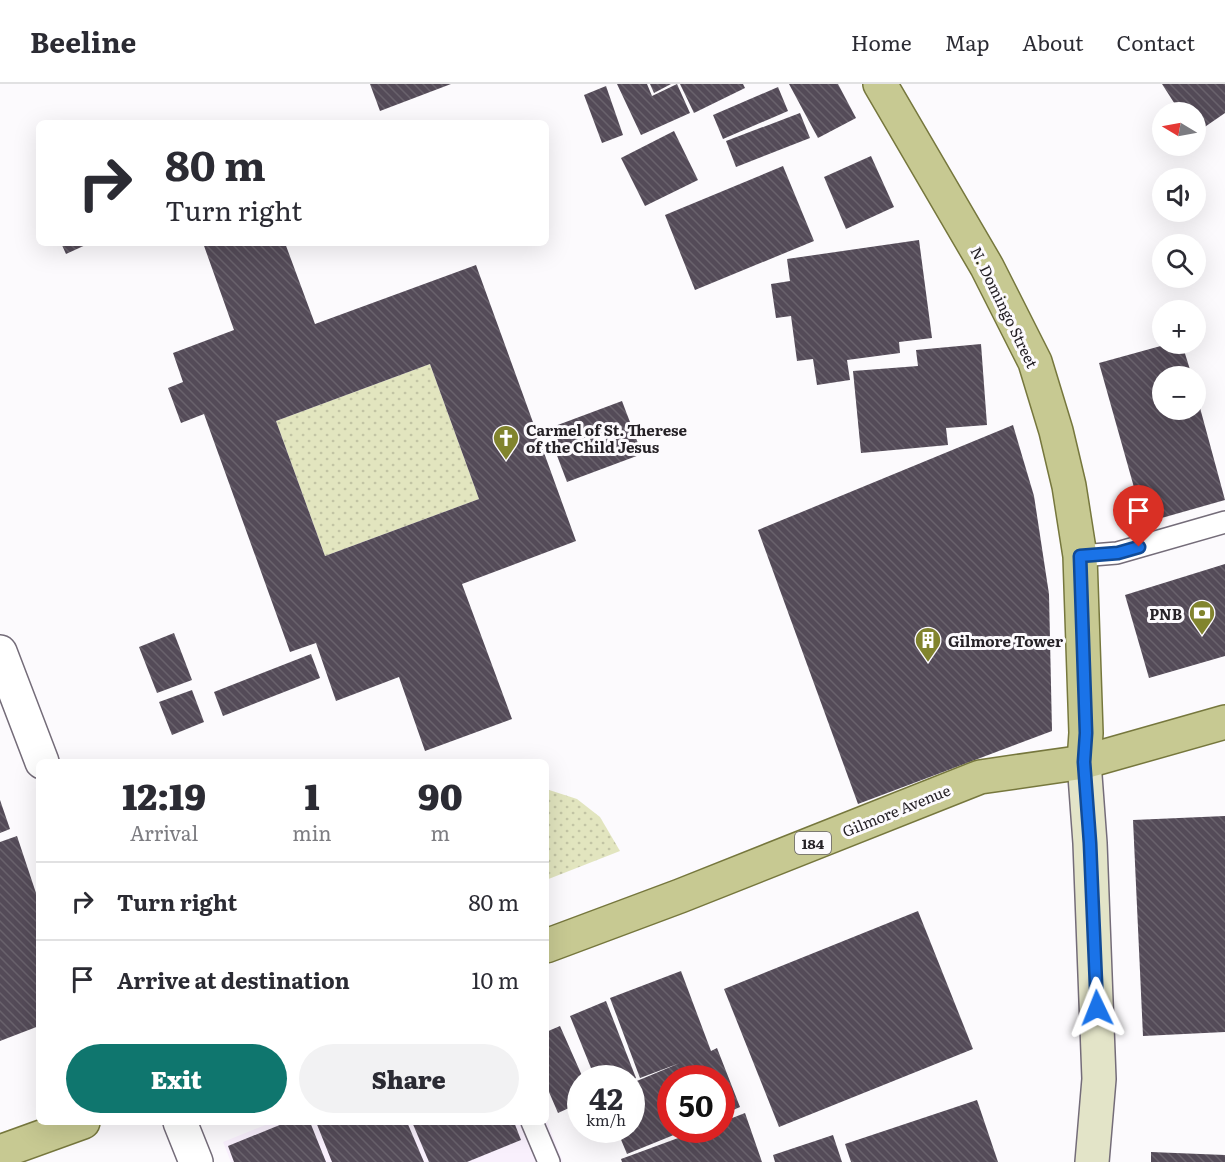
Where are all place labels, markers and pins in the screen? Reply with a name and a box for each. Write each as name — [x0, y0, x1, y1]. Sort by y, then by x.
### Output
place label: Carmel of St. Therese of the Child Jesus — [526, 418, 688, 458]
church icon: Carmel of St. Therese of the Child Jesus — [491, 423, 521, 461]
pin — [1113, 485, 1164, 547]
bank icon: PNB — [1187, 598, 1217, 636]
place label: PNB — [1149, 602, 1182, 625]
building icon: Gilmore Tower — [913, 625, 943, 663]
place label: Gilmore Tower — [948, 629, 1063, 652]

